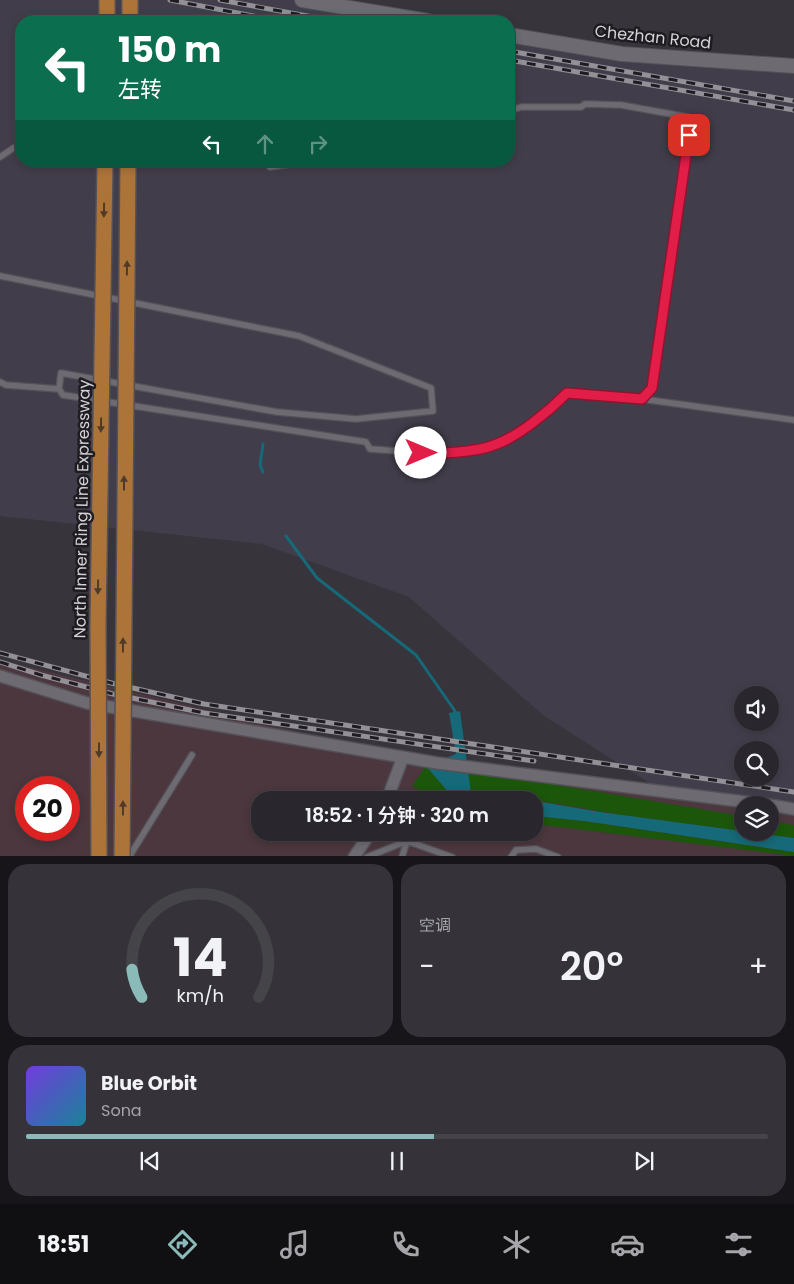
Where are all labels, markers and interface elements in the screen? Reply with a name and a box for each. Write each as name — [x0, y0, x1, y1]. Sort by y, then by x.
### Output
street label: Chezhan Road — [594, 19, 712, 55]
text: 150 m — [118, 25, 221, 74]
icon: left — [35, 35, 100, 100]
text: 左转 — [118, 74, 162, 105]
pin — [668, 114, 710, 156]
icon: arrive — [675, 121, 703, 149]
icon: left — [198, 130, 226, 158]
icon: ahead — [251, 130, 279, 158]
icon: right — [304, 130, 332, 158]
one-way arrow — [100, 202, 108, 218]
one-way arrow — [123, 260, 131, 276]
street label: North Inner Ring Line Expressway — [68, 379, 96, 639]
one-way arrow — [97, 417, 105, 433]
position arrow — [394, 426, 446, 478]
one-way arrow — [120, 475, 128, 491]
one-way arrow — [94, 580, 102, 596]
one-way arrow — [119, 637, 127, 653]
map controls — [734, 686, 779, 841]
button: sound — [734, 686, 779, 731]
button: search — [734, 741, 779, 786]
one-way arrow — [95, 742, 103, 758]
speed limit sign: 20 — [15, 776, 80, 841]
button: layers — [734, 796, 779, 841]
one-way arrow — [119, 800, 127, 816]
text: 18:52 · 1 分钟 · 320 m — [305, 802, 489, 829]
text: 空调 — [419, 914, 451, 937]
text: 14 — [173, 921, 228, 994]
text: 20° — [560, 940, 623, 993]
text: − — [419, 947, 434, 986]
text: + — [749, 947, 768, 986]
text: km/h — [177, 983, 224, 1008]
text: Blue Orbit — [101, 1070, 197, 1097]
text: Sona — [101, 1099, 142, 1122]
icon: previous — [136, 1147, 164, 1175]
icon: pause — [383, 1147, 411, 1175]
icon: next — [630, 1147, 658, 1175]
icon: directions — [165, 1227, 200, 1262]
icon: music — [277, 1227, 312, 1262]
icon: phone — [388, 1227, 423, 1262]
icon: climate — [499, 1227, 534, 1262]
icon: car — [610, 1227, 645, 1262]
icon: filters — [721, 1227, 756, 1262]
text: 18:51 — [38, 1229, 89, 1260]

